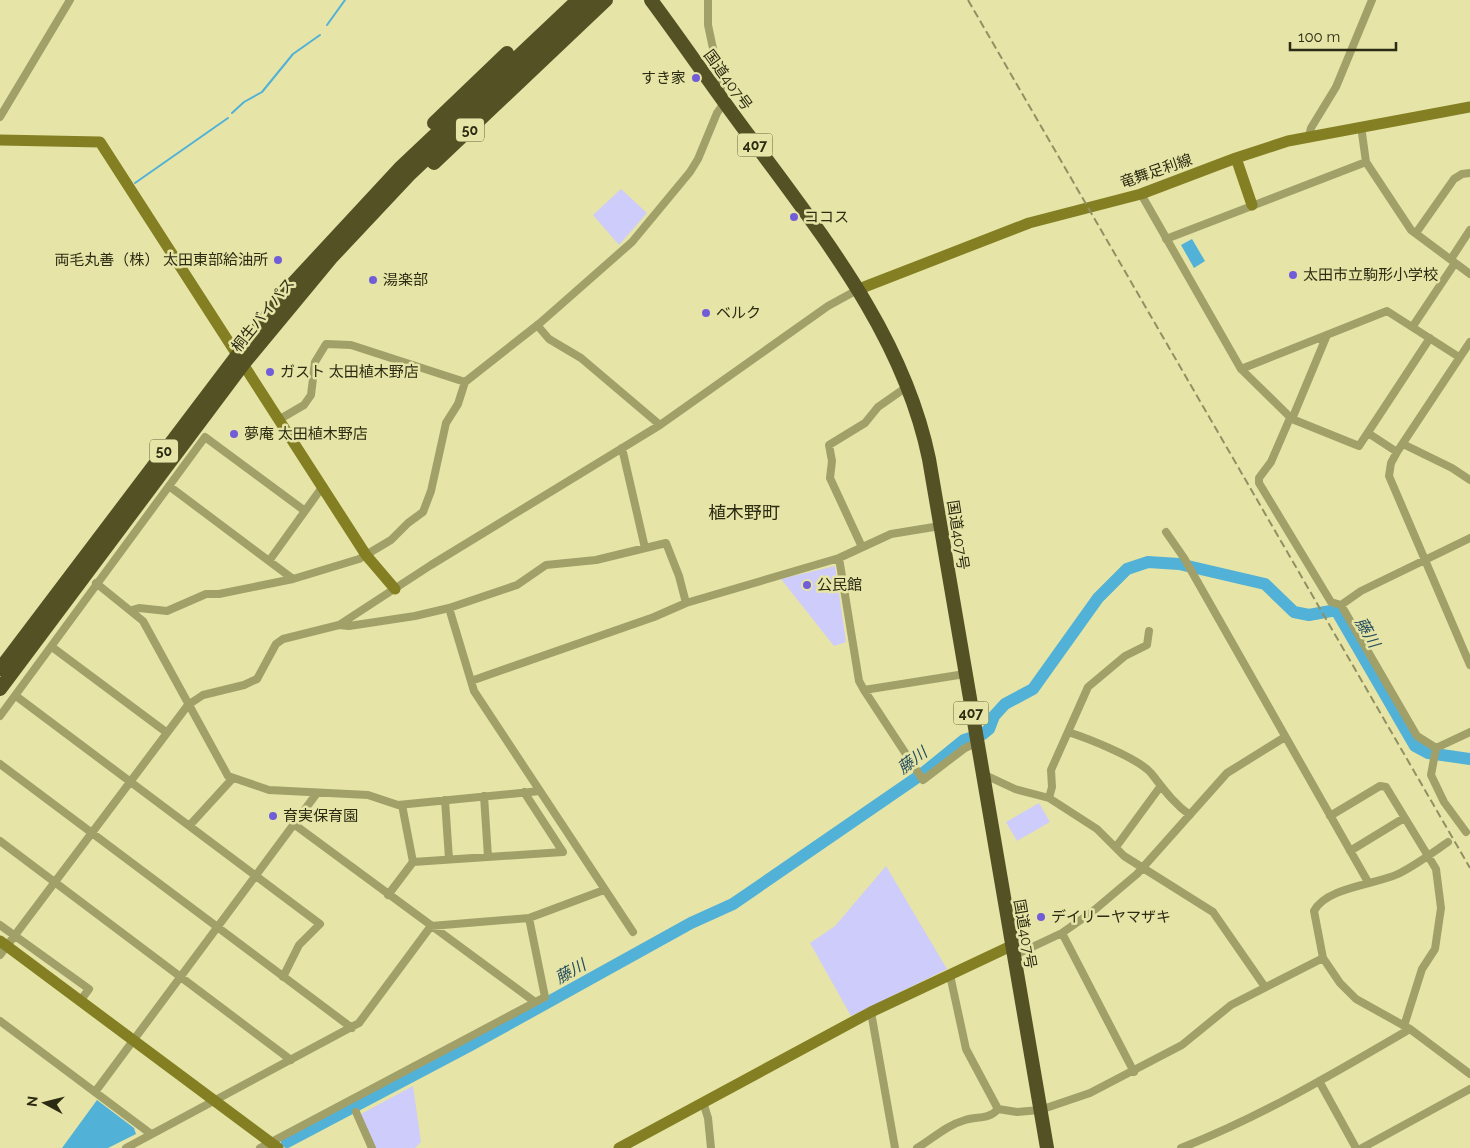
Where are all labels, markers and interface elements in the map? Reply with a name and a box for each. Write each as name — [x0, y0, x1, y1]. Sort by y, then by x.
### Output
scale bar — [1290, 20, 1396, 52]
text: 100 m — [1298, 28, 1340, 46]
street label: 国道407号 — [700, 46, 756, 114]
place label: すき家 — [641, 69, 686, 87]
marker: すき家 — [690, 72, 702, 84]
road number: 50 — [456, 118, 484, 142]
road number: 407 — [738, 134, 772, 156]
street label: 竜舞足利線 — [1118, 150, 1194, 192]
place label: ココス — [804, 208, 849, 226]
marker: ココス — [788, 211, 800, 223]
place label: 両毛丸善（株） 太田東部給油所 — [54, 251, 268, 269]
marker: 両毛丸善（株） 太田東部給油所 — [272, 254, 284, 266]
place label: 太田市立駒形小学校 — [1303, 266, 1438, 284]
marker: 太田市立駒形小学校 — [1287, 269, 1299, 281]
place label: 湯楽部 — [383, 271, 428, 289]
street label: 桐生バイパス — [228, 274, 298, 356]
marker: 湯楽部 — [367, 274, 379, 286]
place label: ベルク — [716, 304, 761, 322]
marker: ベルク — [700, 307, 712, 319]
place label: ガスト 太田植木野店 — [280, 363, 419, 381]
marker: ガスト 太田植木野店 — [264, 366, 276, 378]
place label: 夢庵 太田植木野店 — [244, 425, 368, 443]
marker: 夢庵 太田植木野店 — [228, 428, 240, 440]
road number: 50 — [150, 440, 178, 462]
street label: 国道407号 — [944, 499, 972, 571]
district label: 植木野町 — [708, 502, 780, 523]
place label: 公民館 — [817, 576, 862, 594]
marker: 公民館 — [801, 579, 813, 591]
water label: 藤川 — [1351, 614, 1385, 653]
road number: 407 — [954, 701, 988, 724]
water label: 藤川 — [894, 742, 932, 778]
place label: 育実保育園 — [283, 807, 358, 825]
marker: 育実保育園 — [267, 810, 279, 822]
street label: 国道407号 — [1010, 898, 1040, 970]
place label: デイリーヤマザキ — [1051, 908, 1171, 926]
marker: デイリーヤマザキ — [1035, 911, 1047, 923]
water label: 藤川 — [552, 954, 591, 988]
north arrow — [20, 1078, 70, 1128]
text: N — [24, 1095, 41, 1108]

